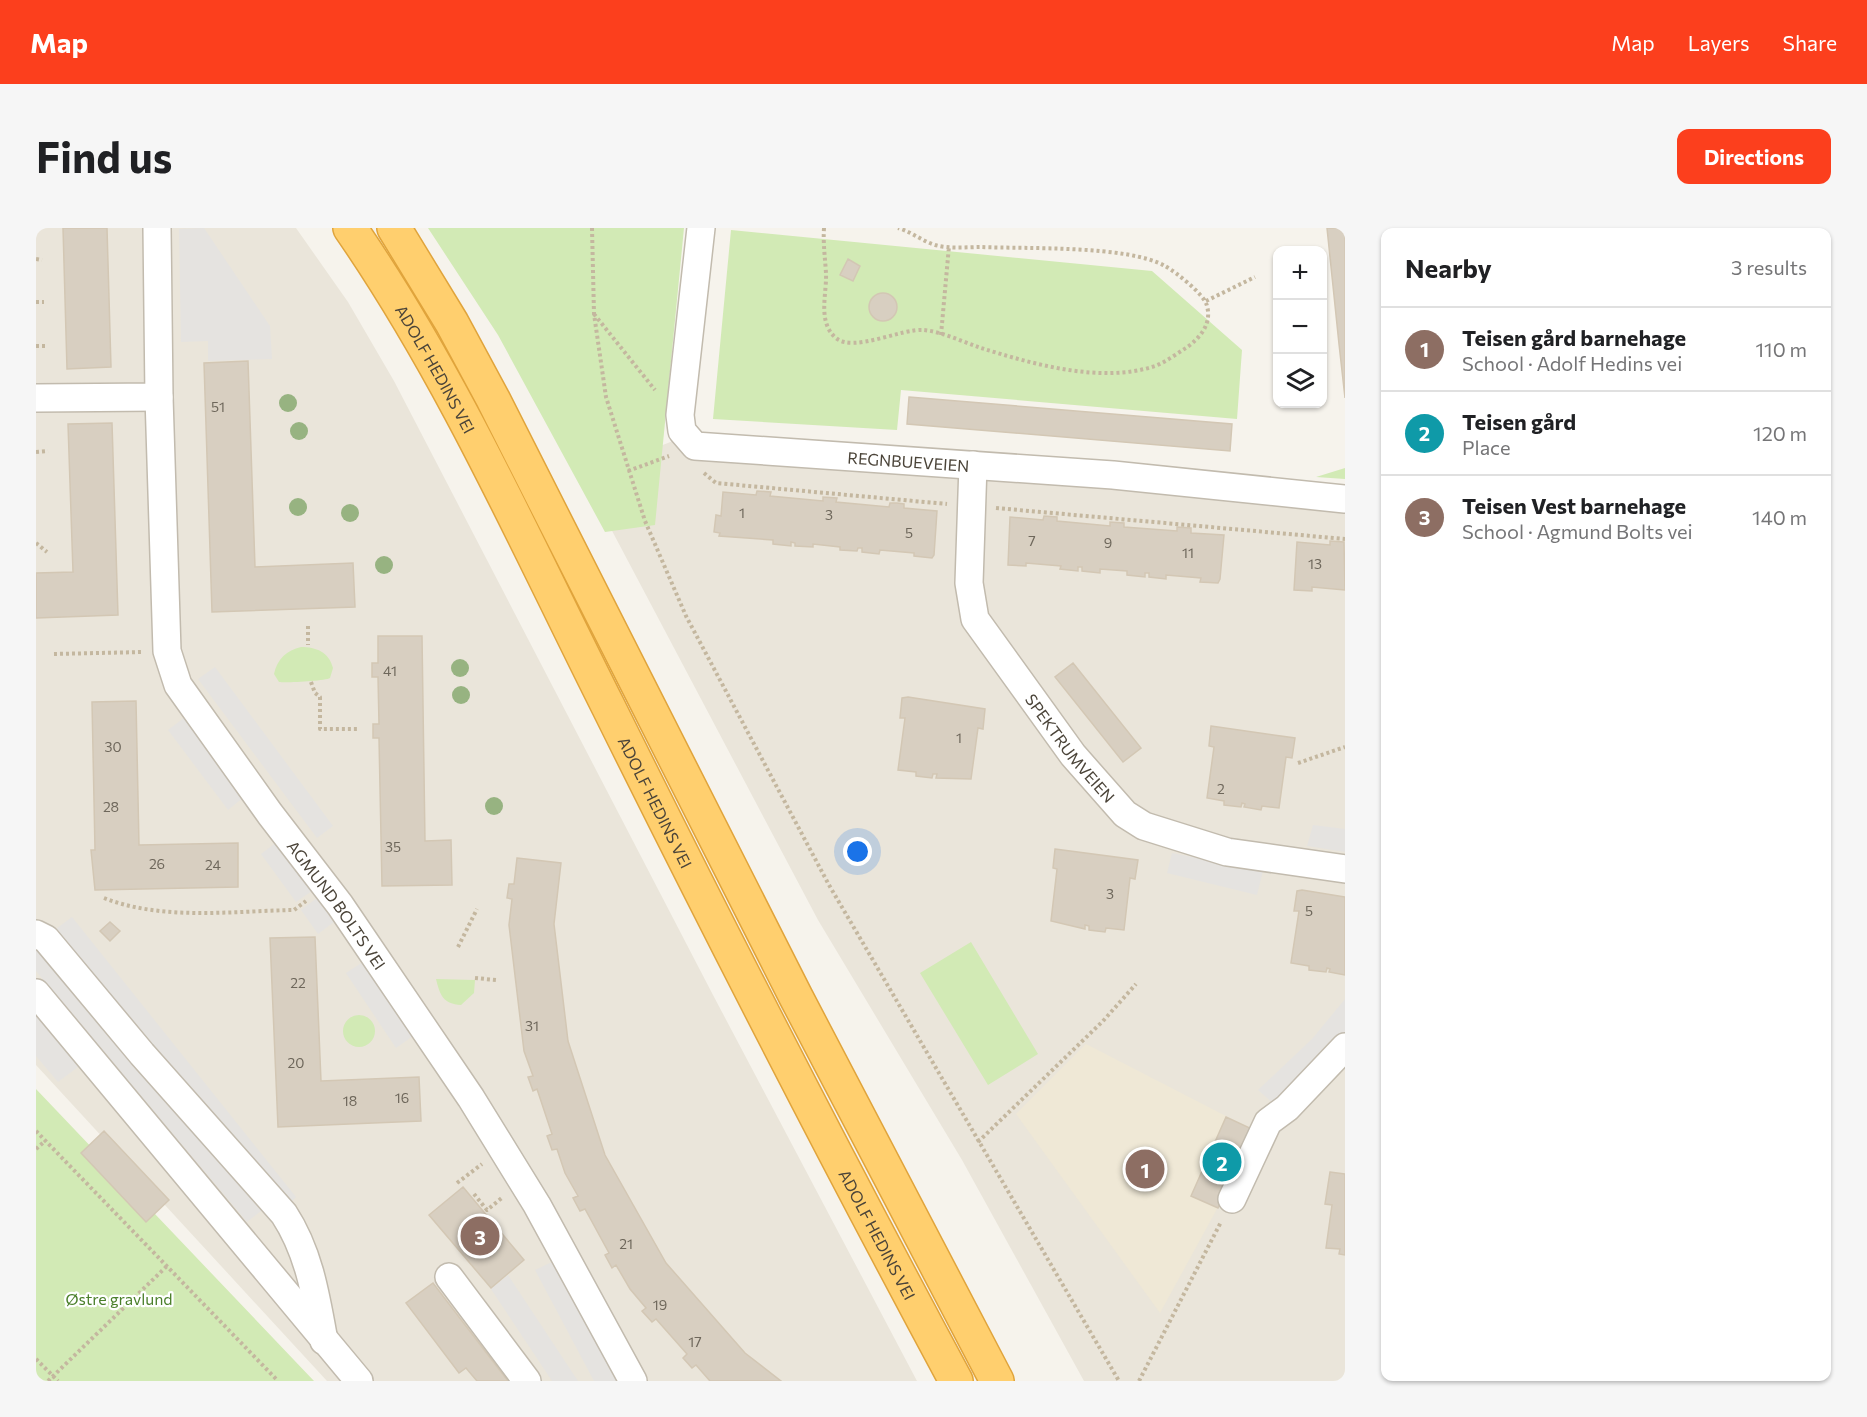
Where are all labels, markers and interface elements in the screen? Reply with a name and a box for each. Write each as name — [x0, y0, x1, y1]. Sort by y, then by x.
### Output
text: Map — [30, 25, 88, 59]
text: Map — [1611, 30, 1655, 55]
text: Layers — [1688, 30, 1750, 55]
text: Share — [1783, 30, 1837, 55]
button: Directions — [1677, 129, 1831, 184]
text: Find us — [36, 130, 172, 182]
map controls — [1273, 246, 1327, 408]
button: + — [1273, 246, 1327, 300]
text: Nearby — [1405, 252, 1492, 283]
text: 3 results — [1731, 255, 1807, 279]
button: − — [1273, 300, 1327, 354]
street label: ADOLF HEDINS VEI — [392, 301, 480, 436]
text: Teisen gård barnehage — [1462, 324, 1686, 351]
text: 1 — [1420, 337, 1429, 361]
text: 110 m — [1756, 337, 1807, 361]
text: School · Adolf Hedins vei — [1462, 351, 1682, 375]
button: layers — [1273, 354, 1327, 408]
house number: 51 — [211, 398, 225, 415]
text: Teisen gård — [1462, 408, 1576, 435]
text: 2 — [1419, 421, 1430, 445]
text: 120 m — [1753, 421, 1807, 445]
text: Place — [1462, 435, 1511, 459]
street label: REGNBUEVEIEN — [847, 447, 970, 475]
text: Teisen Vest barnehage — [1462, 492, 1686, 519]
house number: 1 — [739, 504, 745, 521]
text: 3 — [1419, 505, 1430, 529]
text: 140 m — [1752, 505, 1807, 529]
house number: 3 — [825, 506, 833, 523]
text: School · Agmund Bolts vei — [1462, 519, 1693, 543]
house number: 5 — [905, 524, 913, 541]
house number: 7 — [1028, 532, 1036, 549]
house number: 9 — [1104, 534, 1112, 551]
house number: 11 — [1182, 544, 1194, 561]
house number: 13 — [1308, 555, 1322, 572]
house number: 41 — [383, 662, 397, 679]
street label: SPEKTRUMVEIEN — [1022, 690, 1119, 806]
house number: 1 — [956, 729, 962, 746]
street label: ADOLF HEDINS VEI — [615, 733, 697, 871]
house number: 30 — [104, 738, 122, 755]
house number: 2 — [1217, 780, 1225, 797]
house number: 28 — [103, 798, 119, 815]
street label: AGMUND BOLTS VEI — [284, 836, 390, 973]
your location — [843, 837, 872, 866]
house number: 35 — [385, 838, 401, 855]
house number: 26 — [149, 855, 165, 872]
house number: 24 — [205, 856, 222, 873]
house number: 3 — [1106, 885, 1114, 902]
house number: 5 — [1305, 902, 1313, 919]
house number: 22 — [290, 974, 306, 991]
house number: 31 — [525, 1017, 539, 1034]
house number: 20 — [288, 1054, 304, 1071]
house number: 16 — [395, 1089, 409, 1106]
house number: 18 — [343, 1092, 357, 1109]
pin: 2 — [1202, 1140, 1242, 1184]
pin: 1 — [1126, 1146, 1164, 1192]
street label: ADOLF HEDINS VEI — [836, 1166, 920, 1303]
pin: 3 — [460, 1214, 500, 1258]
house number: 21 — [619, 1235, 633, 1252]
park label: Østre gravlund — [65, 1289, 173, 1308]
house number: 19 — [653, 1296, 667, 1313]
house number: 17 — [688, 1333, 702, 1350]

